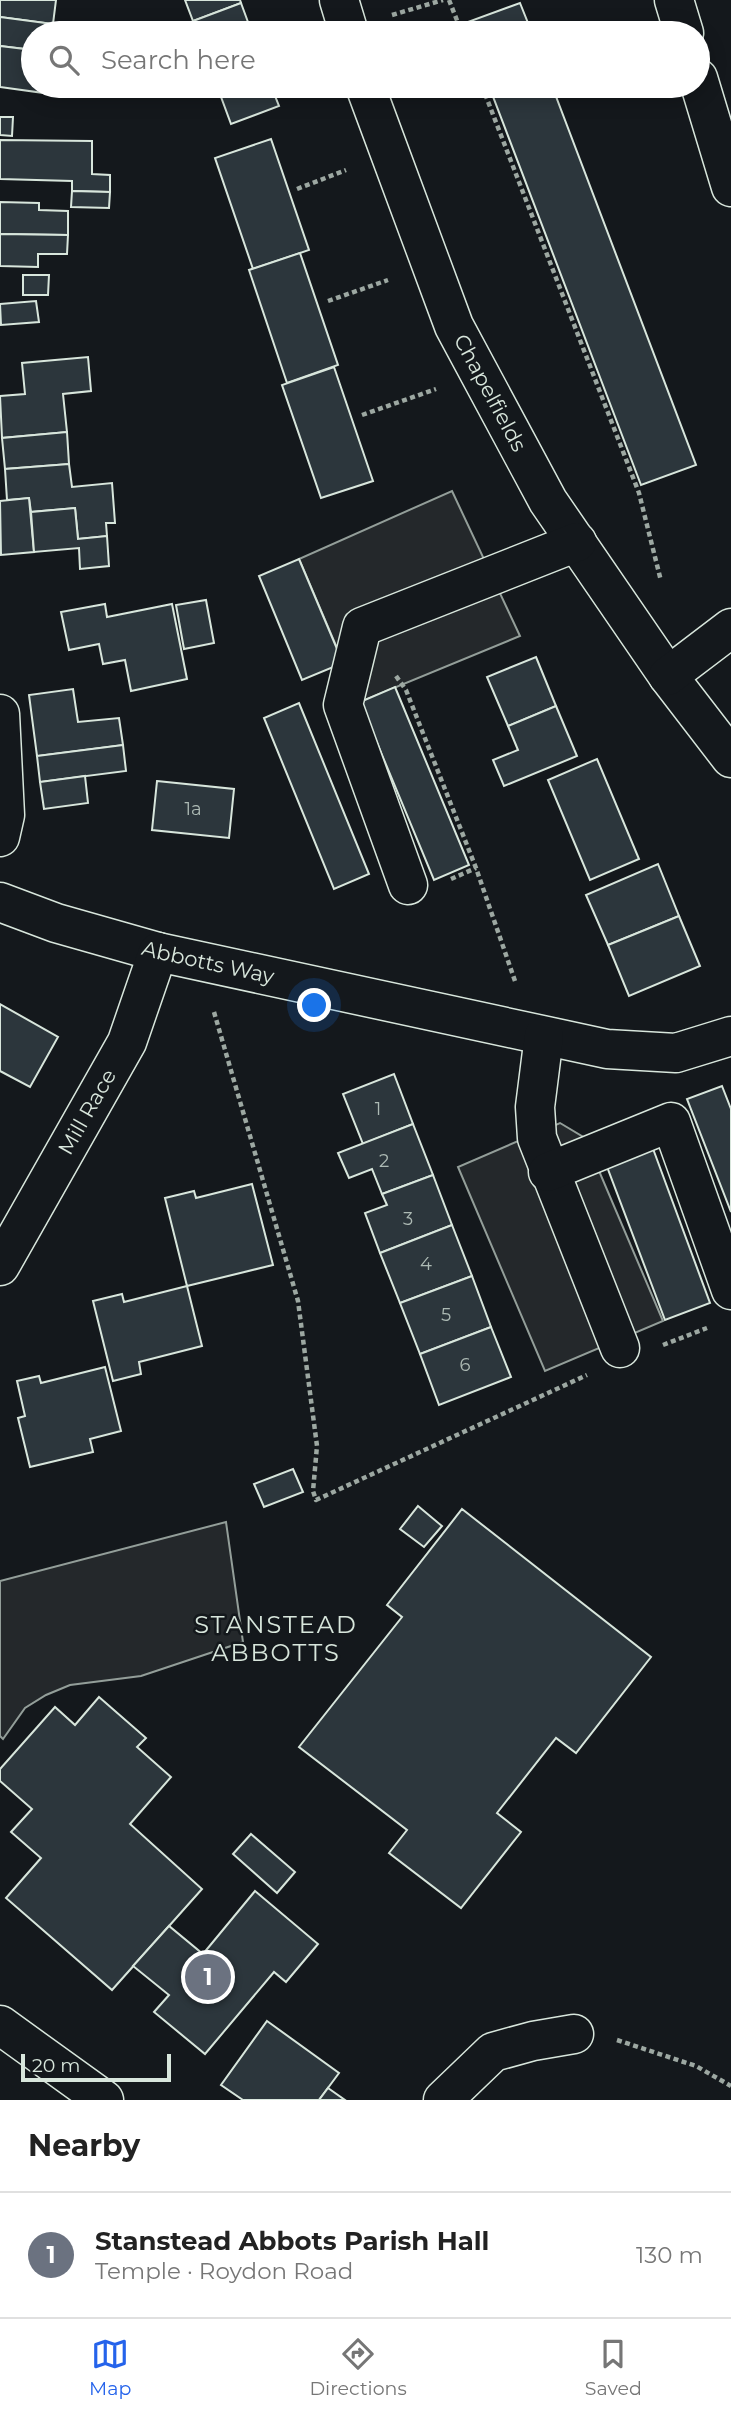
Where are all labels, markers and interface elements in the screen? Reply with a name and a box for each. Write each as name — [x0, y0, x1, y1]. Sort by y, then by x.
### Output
search box — [21, 21, 710, 98]
icon: search — [45, 41, 83, 79]
text: Search here — [101, 44, 256, 76]
street label: Chapelfields — [449, 330, 532, 456]
house number: 1a — [184, 798, 202, 820]
street label: Abbotts Way — [139, 935, 277, 989]
your location — [297, 988, 331, 1022]
street label: Mill Race — [53, 1065, 121, 1159]
house number: 1 — [375, 1098, 381, 1120]
house number: 2 — [379, 1150, 389, 1172]
house number: 3 — [403, 1208, 413, 1230]
house number: 4 — [420, 1253, 432, 1275]
house number: 5 — [441, 1304, 451, 1326]
house number: 6 — [460, 1354, 471, 1376]
district label: STANSTEAD ABBOTTS — [194, 1610, 358, 1667]
pin: 1 — [185, 1951, 231, 2003]
scale bar — [21, 2051, 172, 2083]
text: 20 m — [32, 2054, 80, 2077]
text: Nearby — [28, 2127, 140, 2164]
text: Stanstead Abbots Parish Hall — [95, 2225, 489, 2257]
text: 1 — [46, 2241, 56, 2269]
text: 130 m — [636, 2241, 703, 2269]
text: Temple · Roydon Road — [95, 2257, 353, 2285]
tab: Map — [89, 2335, 131, 2400]
tab: Directions — [309, 2335, 407, 2400]
tab: Saved — [585, 2335, 642, 2400]

